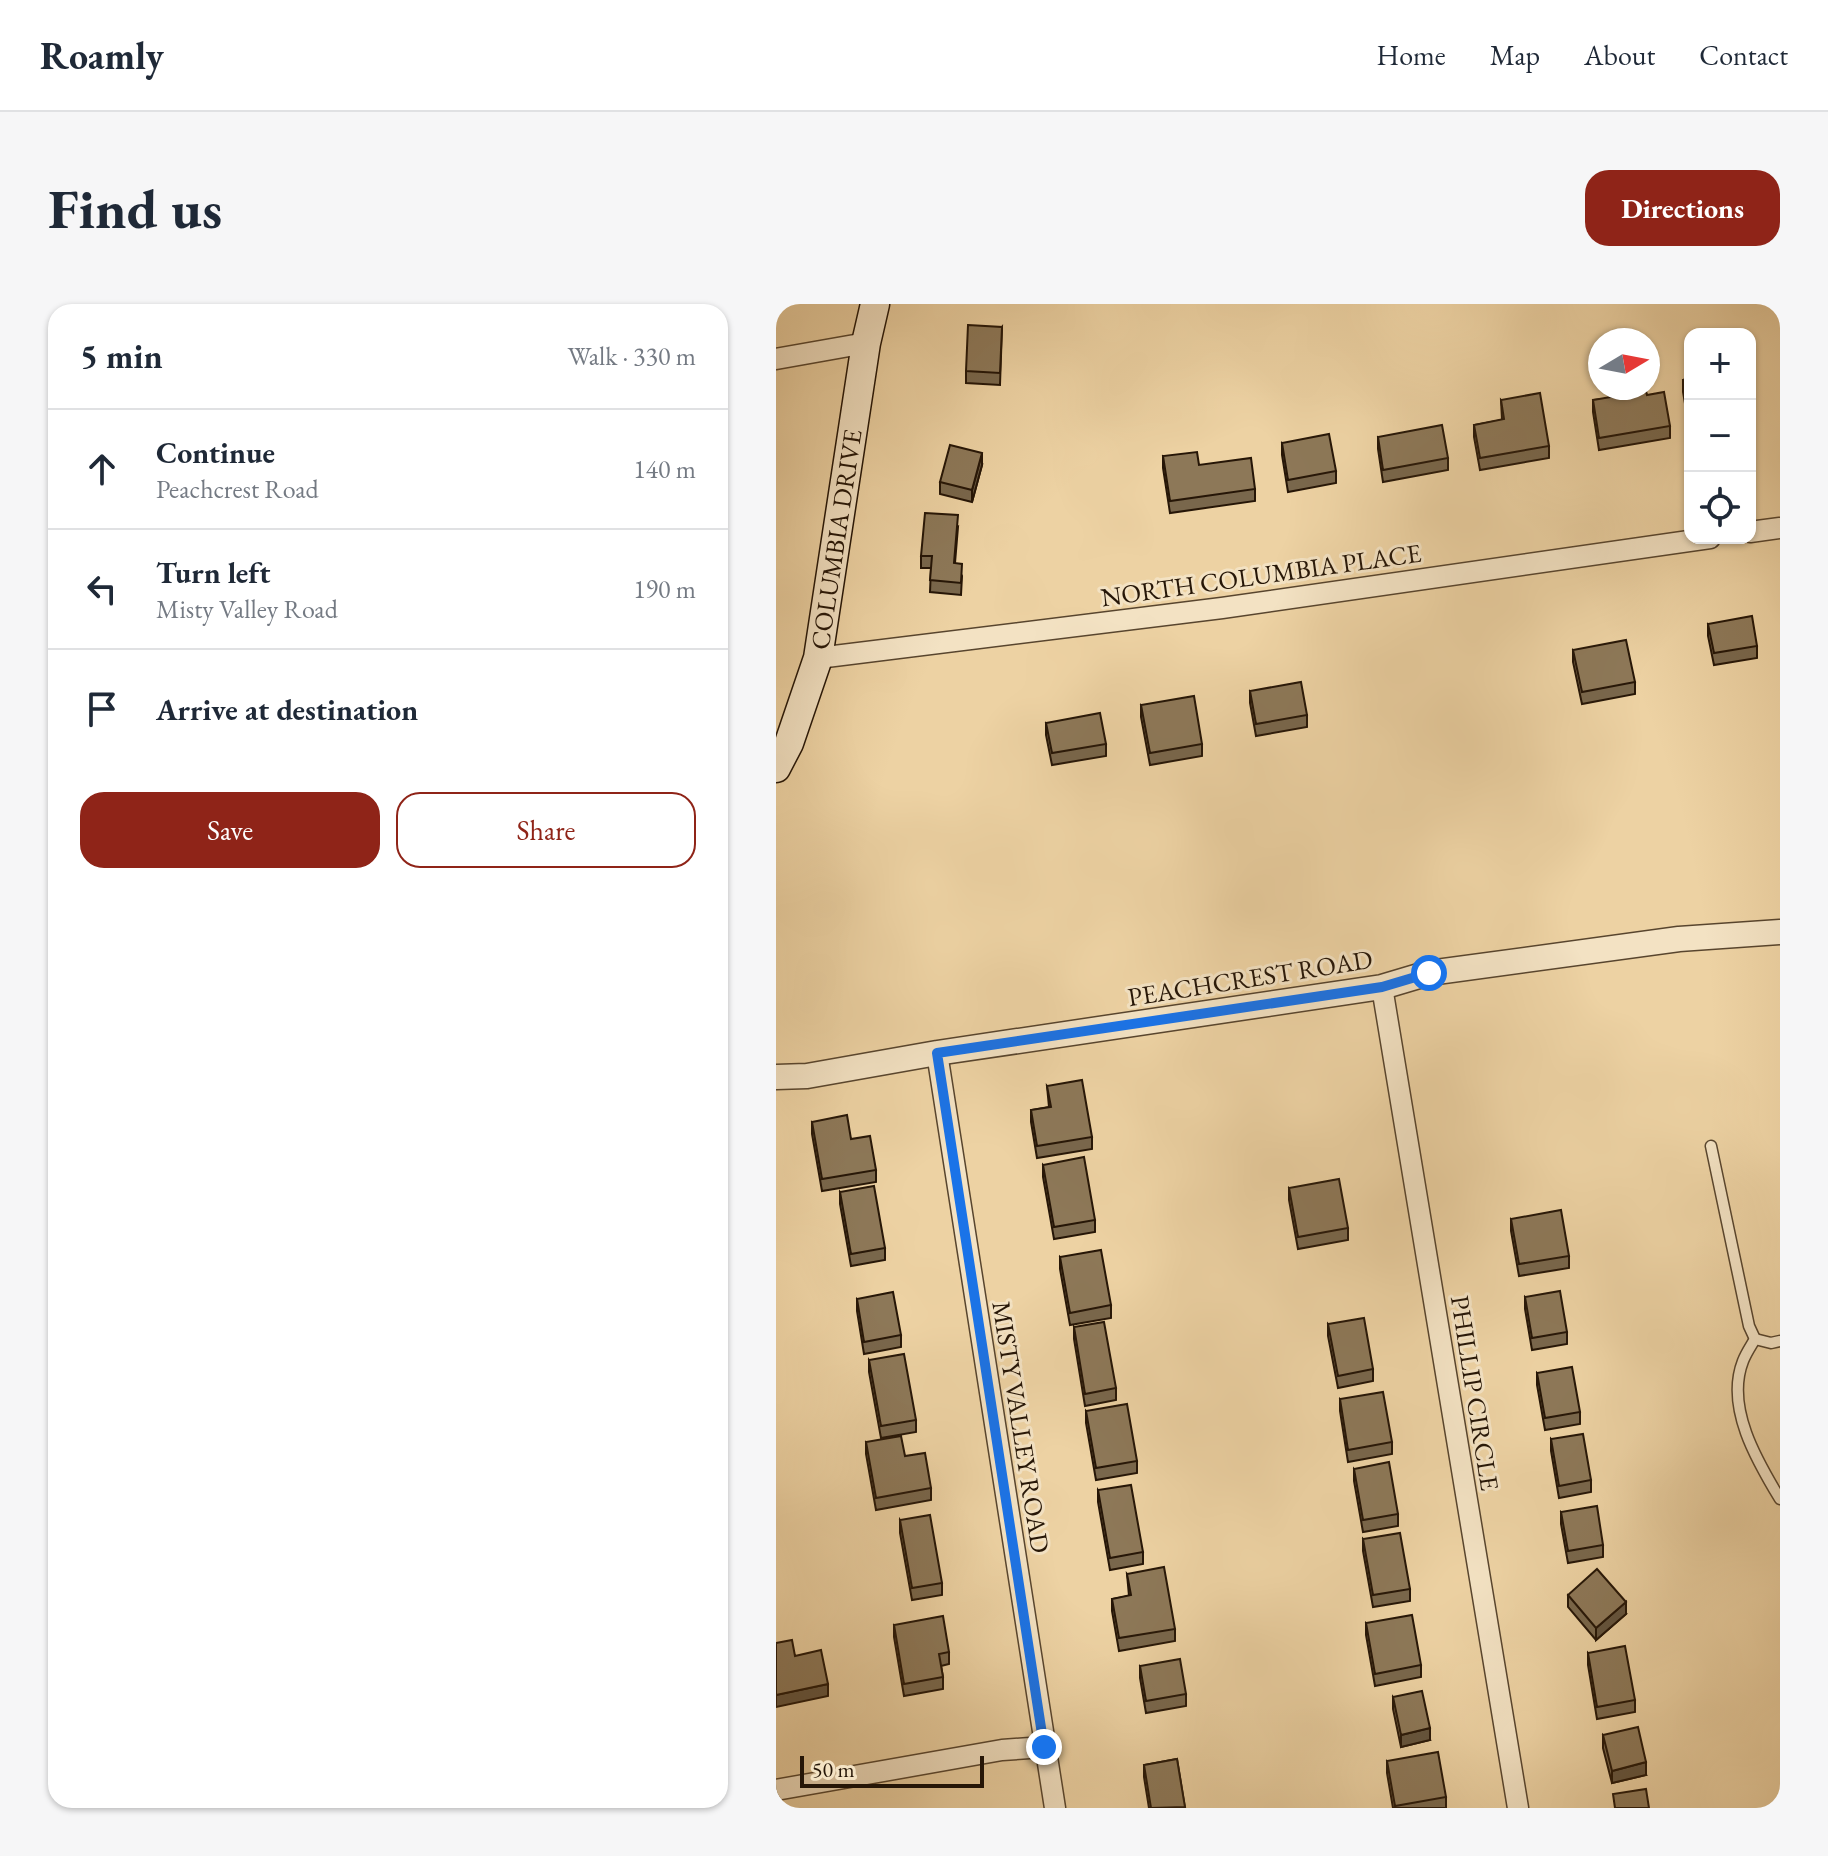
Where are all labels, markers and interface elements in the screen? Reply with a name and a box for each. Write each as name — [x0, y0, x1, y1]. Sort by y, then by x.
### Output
text: Roamly — [40, 31, 164, 80]
text: Home — [1376, 37, 1446, 73]
text: Map — [1490, 37, 1540, 73]
text: About — [1584, 37, 1655, 73]
text: Contact — [1699, 37, 1788, 73]
button: Directions — [1585, 170, 1780, 246]
text: Find us — [48, 172, 222, 245]
north arrow — [1588, 328, 1660, 400]
map controls — [1684, 328, 1756, 544]
button: + — [1684, 328, 1756, 400]
text: 5 min — [80, 334, 163, 378]
text: Walk · 330 m — [568, 339, 696, 373]
button: − — [1684, 400, 1756, 472]
street label: COLUMBIA DRIVE — [803, 426, 870, 652]
text: Continue — [156, 433, 275, 472]
icon: ahead — [80, 447, 124, 491]
text: 140 m — [633, 452, 696, 486]
text: Peachcrest Road — [156, 472, 319, 506]
button: locate — [1684, 472, 1756, 544]
street label: NORTH COLUMBIA PLACE — [1099, 536, 1424, 614]
text: Turn left — [156, 553, 270, 592]
icon: left — [80, 567, 124, 611]
text: 190 m — [633, 572, 696, 606]
text: Misty Valley Road — [156, 592, 338, 626]
icon: arrive — [80, 687, 124, 731]
text: Arrive at destination — [156, 690, 418, 729]
button: Save — [80, 792, 380, 868]
button: Share — [396, 792, 696, 868]
street label: PEACHCREST ROAD — [1125, 942, 1375, 1014]
route start — [1411, 955, 1447, 991]
street label: PHILLIP CIRCLE — [1443, 1293, 1507, 1493]
street label: MISTY VALLEY ROAD — [984, 1299, 1058, 1555]
route end — [1026, 1729, 1062, 1765]
scale bar — [800, 1752, 984, 1788]
text: 50 m — [812, 1755, 855, 1784]

